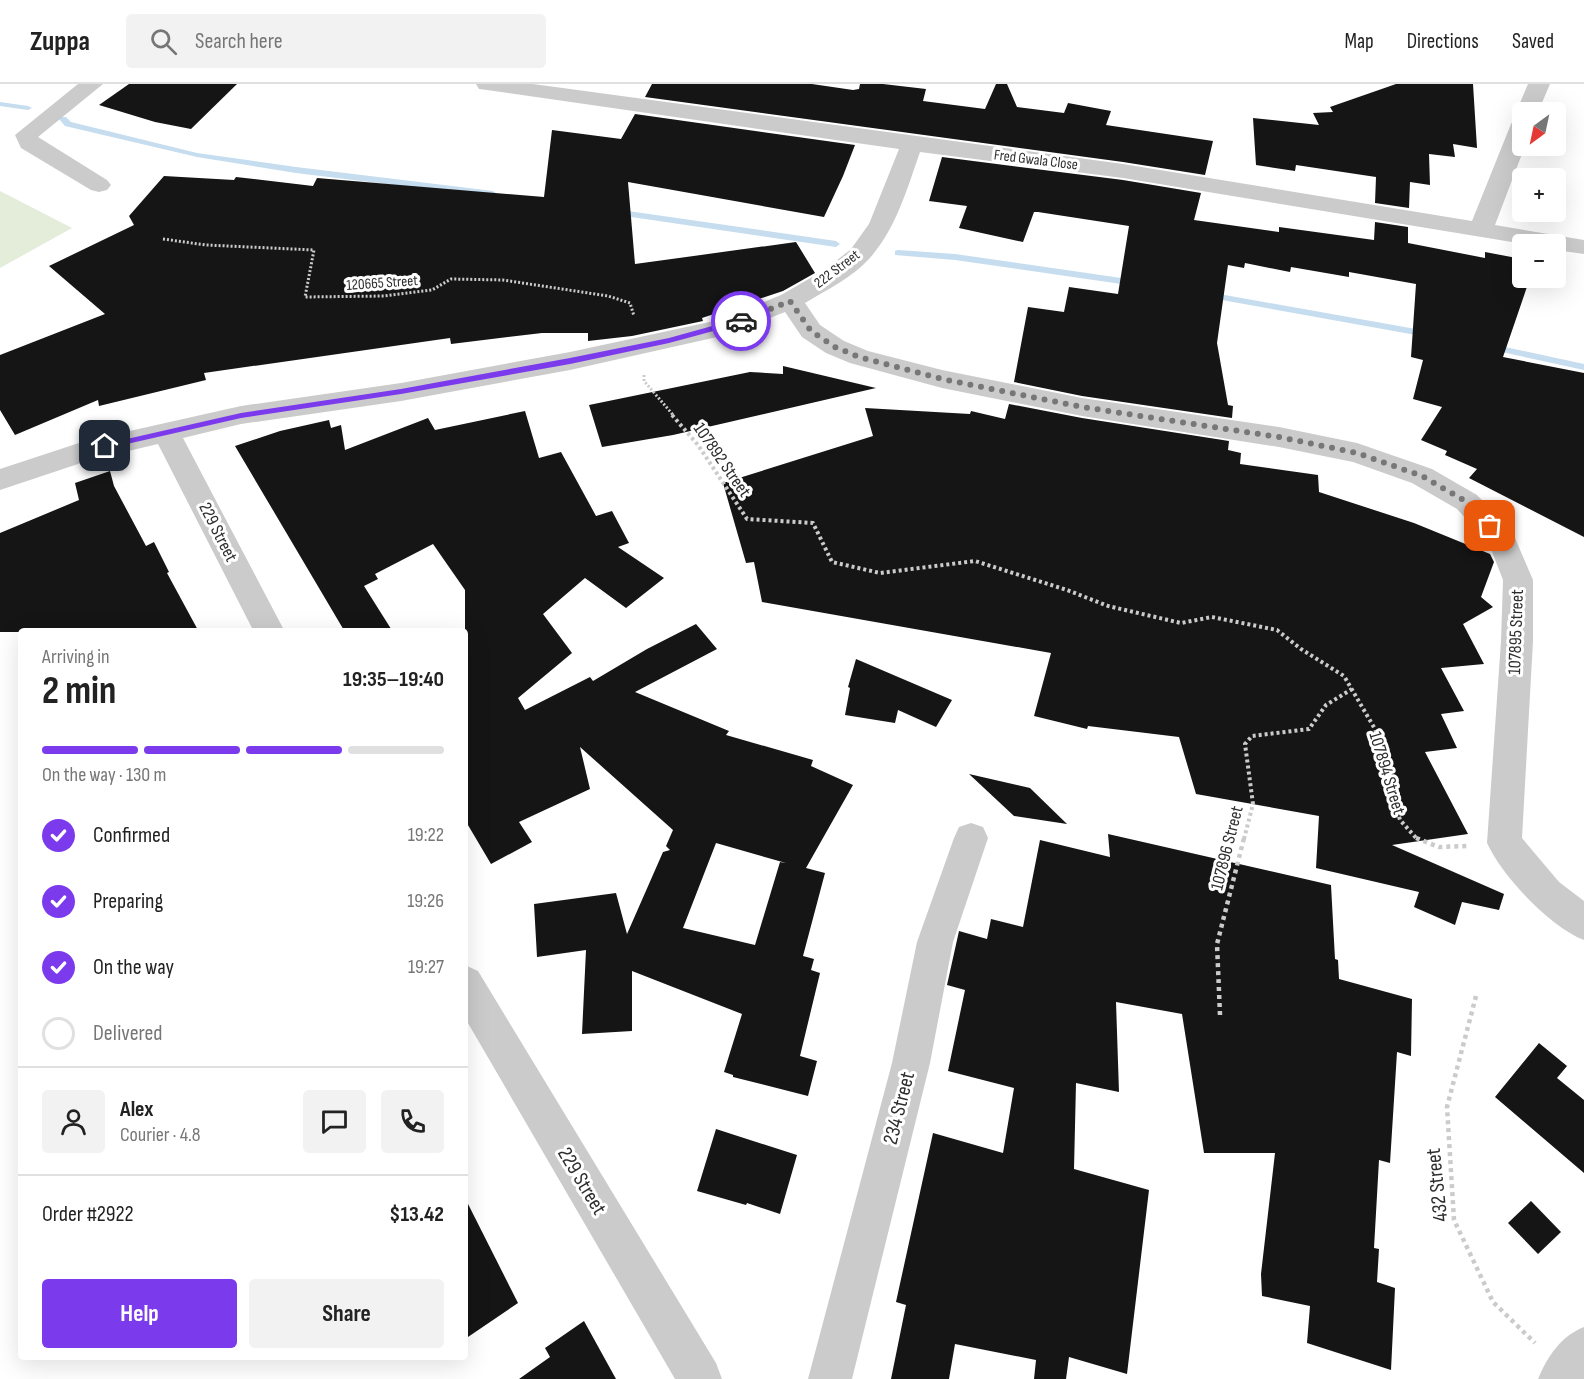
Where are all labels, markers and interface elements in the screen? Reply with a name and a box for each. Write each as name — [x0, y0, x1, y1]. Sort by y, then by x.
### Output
search box — [126, 14, 546, 68]
text: Zuppa — [30, 25, 90, 58]
icon: search — [147, 25, 180, 58]
text: Search here — [195, 28, 283, 55]
text: Map — [1344, 29, 1374, 54]
text: Directions — [1407, 29, 1479, 54]
text: Saved — [1512, 29, 1554, 54]
north arrow — [1512, 102, 1566, 156]
map controls — [1512, 102, 1566, 288]
street label: Fred Gwala Close — [993, 145, 1079, 175]
button: + — [1512, 168, 1566, 222]
button: − — [1512, 234, 1566, 288]
street label: 222 Street — [810, 245, 864, 292]
street label: 120665 Street — [346, 271, 419, 295]
courier — [711, 291, 771, 351]
icon: car — [725, 305, 758, 338]
street label: 107892 Street — [689, 419, 755, 501]
pin — [79, 420, 130, 471]
icon: home — [88, 429, 121, 462]
street label: 229 Street — [194, 499, 242, 566]
pin — [1464, 500, 1515, 551]
icon: bag — [1473, 509, 1506, 542]
street label: 107895 Street — [1504, 588, 1528, 675]
text: Arriving in — [42, 645, 110, 669]
text: 19:35–19:40 — [343, 666, 444, 693]
text: 2 min — [42, 668, 116, 715]
street label: 107894 Street — [1364, 729, 1410, 818]
text: On the way · 130 m — [42, 763, 166, 787]
street label: 107896 Street — [1206, 803, 1248, 892]
icon: check — [42, 819, 75, 852]
text: Confirmed — [93, 822, 170, 849]
text: 19:22 — [408, 823, 444, 847]
icon: check — [42, 885, 75, 918]
text: Preparing — [93, 888, 163, 915]
text: 19:26 — [407, 889, 444, 913]
icon: check — [42, 951, 75, 984]
text: On the way — [93, 954, 174, 981]
text: 19:27 — [408, 955, 444, 979]
text: Delivered — [93, 1020, 162, 1047]
street label: 234 Street — [878, 1069, 920, 1147]
button: person — [42, 1090, 105, 1153]
button: chat — [303, 1090, 366, 1153]
button: phone — [381, 1090, 444, 1153]
text: Alex — [120, 1096, 153, 1123]
text: Courier · 4.8 — [120, 1123, 201, 1147]
street label: 229 Street — [552, 1143, 612, 1219]
street label: 432 Street — [1421, 1147, 1453, 1223]
text: Order #2922 — [42, 1201, 134, 1228]
text: $13.42 — [389, 1201, 444, 1228]
button: Help — [42, 1279, 237, 1348]
button: Share — [249, 1279, 444, 1348]

